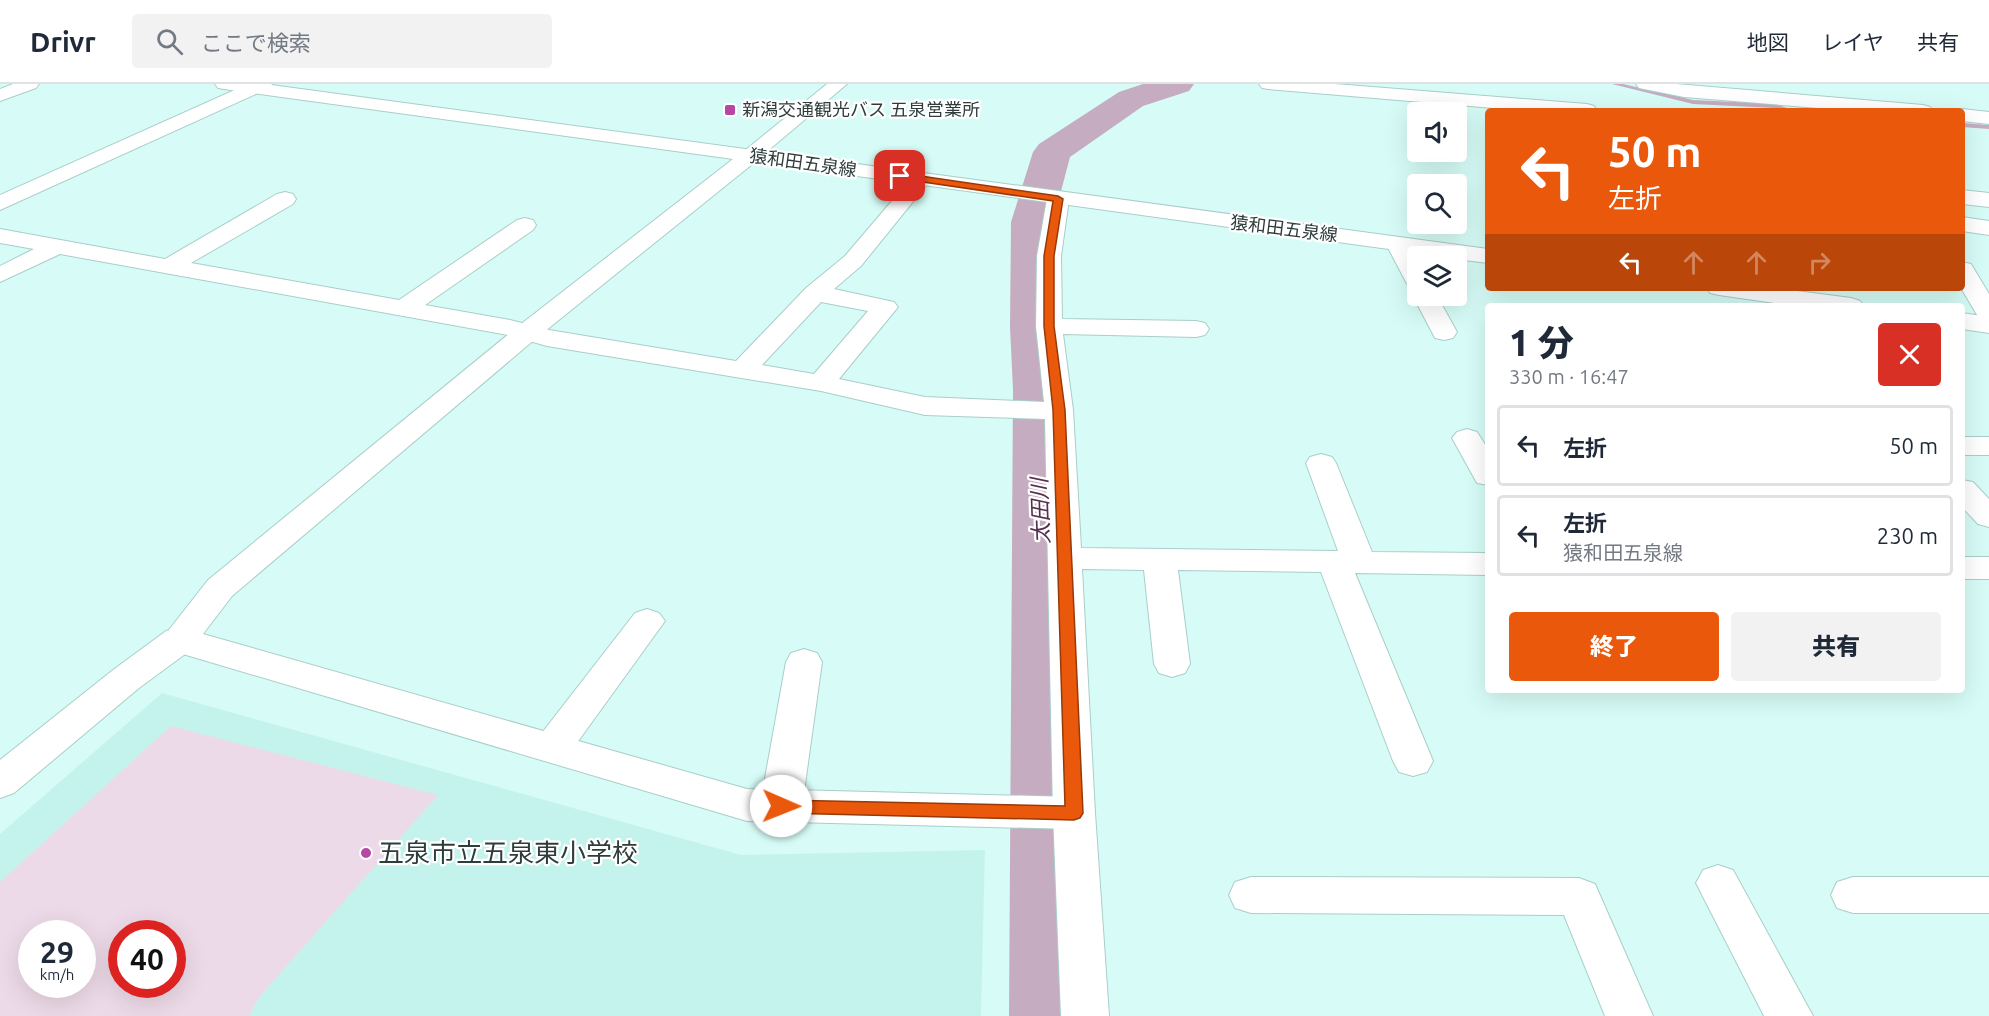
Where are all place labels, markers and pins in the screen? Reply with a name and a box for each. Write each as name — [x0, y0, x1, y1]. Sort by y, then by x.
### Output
place label: 新潟交通観光バス 五泉営業所 — [742, 99, 980, 119]
marker: 新潟交通観光バス 五泉営業所 — [723, 103, 737, 117]
pin — [874, 150, 925, 201]
place label: 五泉市立五泉東小学校 — [378, 838, 638, 867]
marker: 五泉市立五泉東小学校 — [359, 846, 373, 860]

